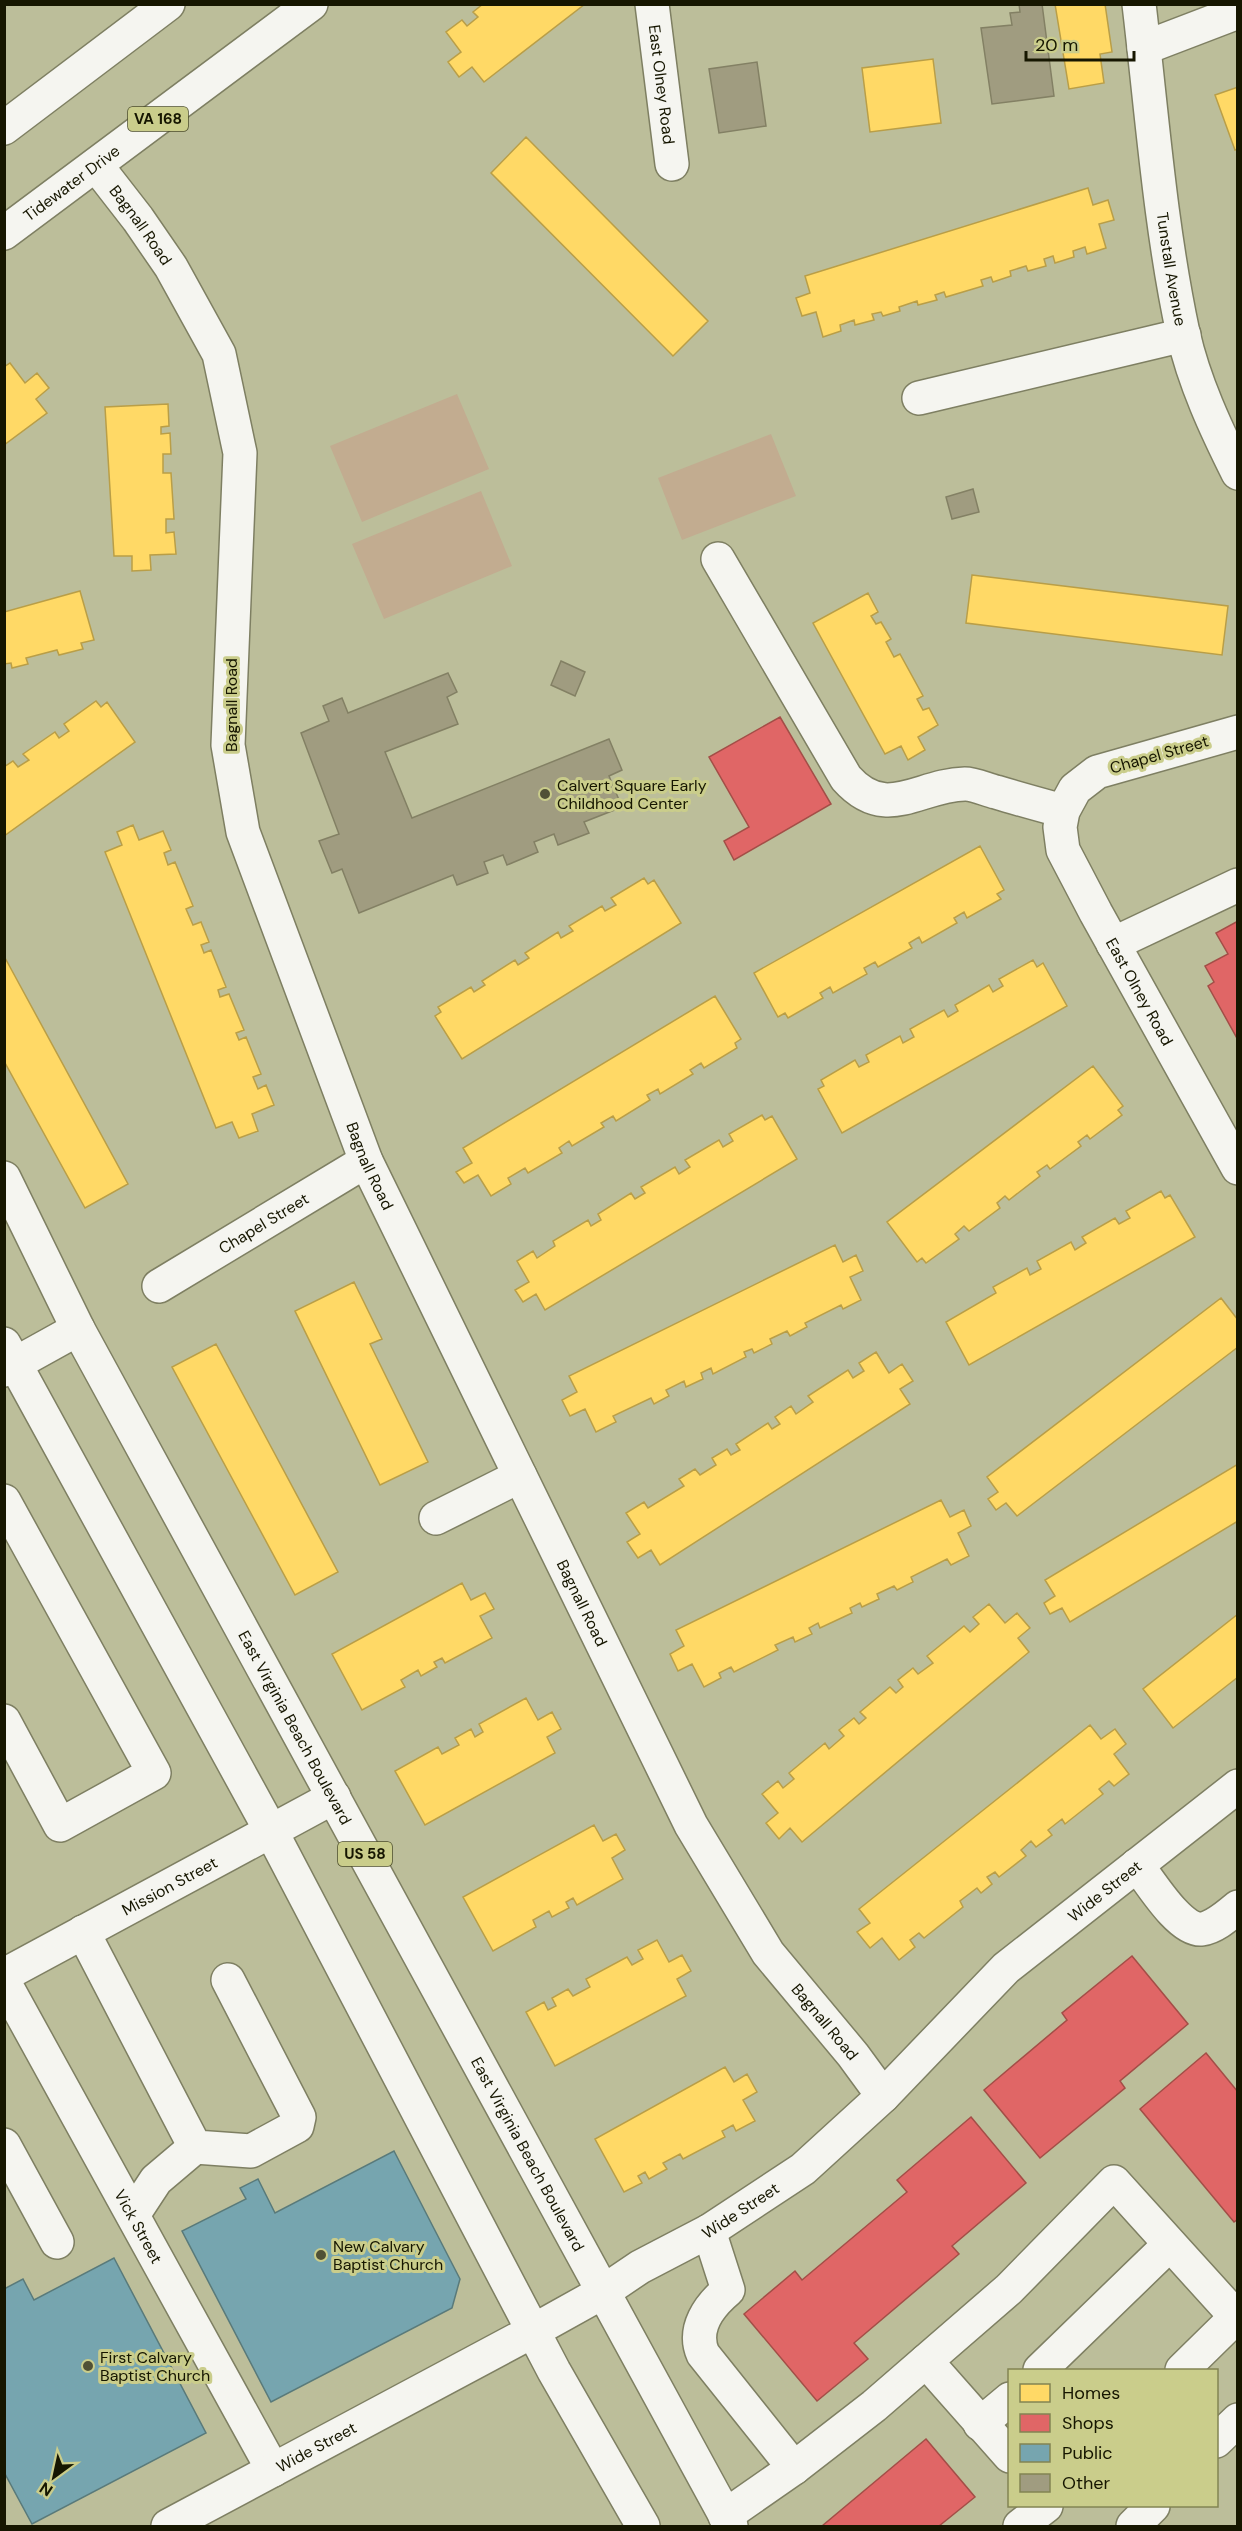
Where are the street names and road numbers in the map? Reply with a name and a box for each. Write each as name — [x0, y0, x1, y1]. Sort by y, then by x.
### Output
street label: East Olney Road — [644, 23, 679, 145]
road number: VA 168 — [128, 107, 188, 131]
street label: Tidewater Drive — [19, 140, 124, 226]
street label: Bagnall Road — [105, 181, 177, 269]
street label: Tunstall Avenue — [1152, 211, 1191, 328]
street label: Bagnall Road — [221, 658, 242, 752]
street label: Chapel Street — [1107, 730, 1211, 779]
street label: East Olney Road — [1101, 934, 1178, 1050]
street label: Bagnall Road — [341, 1119, 398, 1213]
street label: Chapel Street — [215, 1188, 313, 1259]
street label: Bagnall Road — [552, 1556, 612, 1650]
street label: East Virginia Beach Boulevard — [233, 1627, 356, 1829]
road number: US 58 — [338, 1842, 392, 1866]
street label: Mission Street — [118, 1852, 221, 1920]
street label: Wide Street — [1064, 1856, 1146, 1927]
street label: Bagnall Road — [787, 1979, 863, 2065]
street label: East Virginia Beach Boulevard — [466, 2053, 589, 2255]
street label: Wide Street — [698, 2178, 783, 2244]
street label: Vick Street — [109, 2186, 167, 2267]
street label: Wide Street — [273, 2417, 360, 2477]

